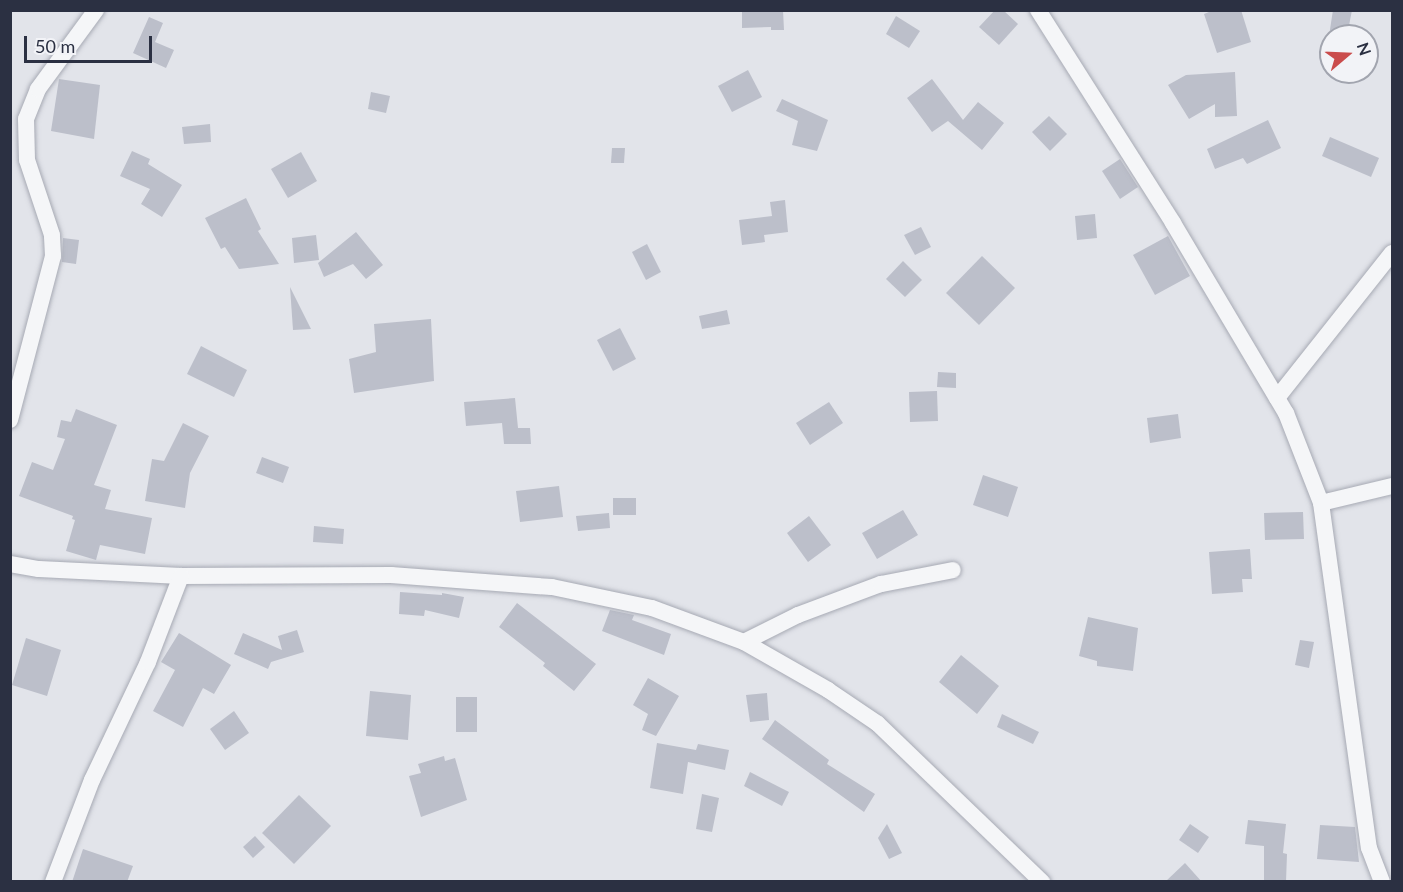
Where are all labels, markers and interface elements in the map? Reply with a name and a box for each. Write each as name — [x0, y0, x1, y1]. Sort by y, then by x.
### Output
scale bar — [27, 24, 154, 62]
north arrow — [1319, 24, 1379, 84]
text: 50 m — [35, 35, 75, 57]
text: N — [1354, 40, 1376, 58]

